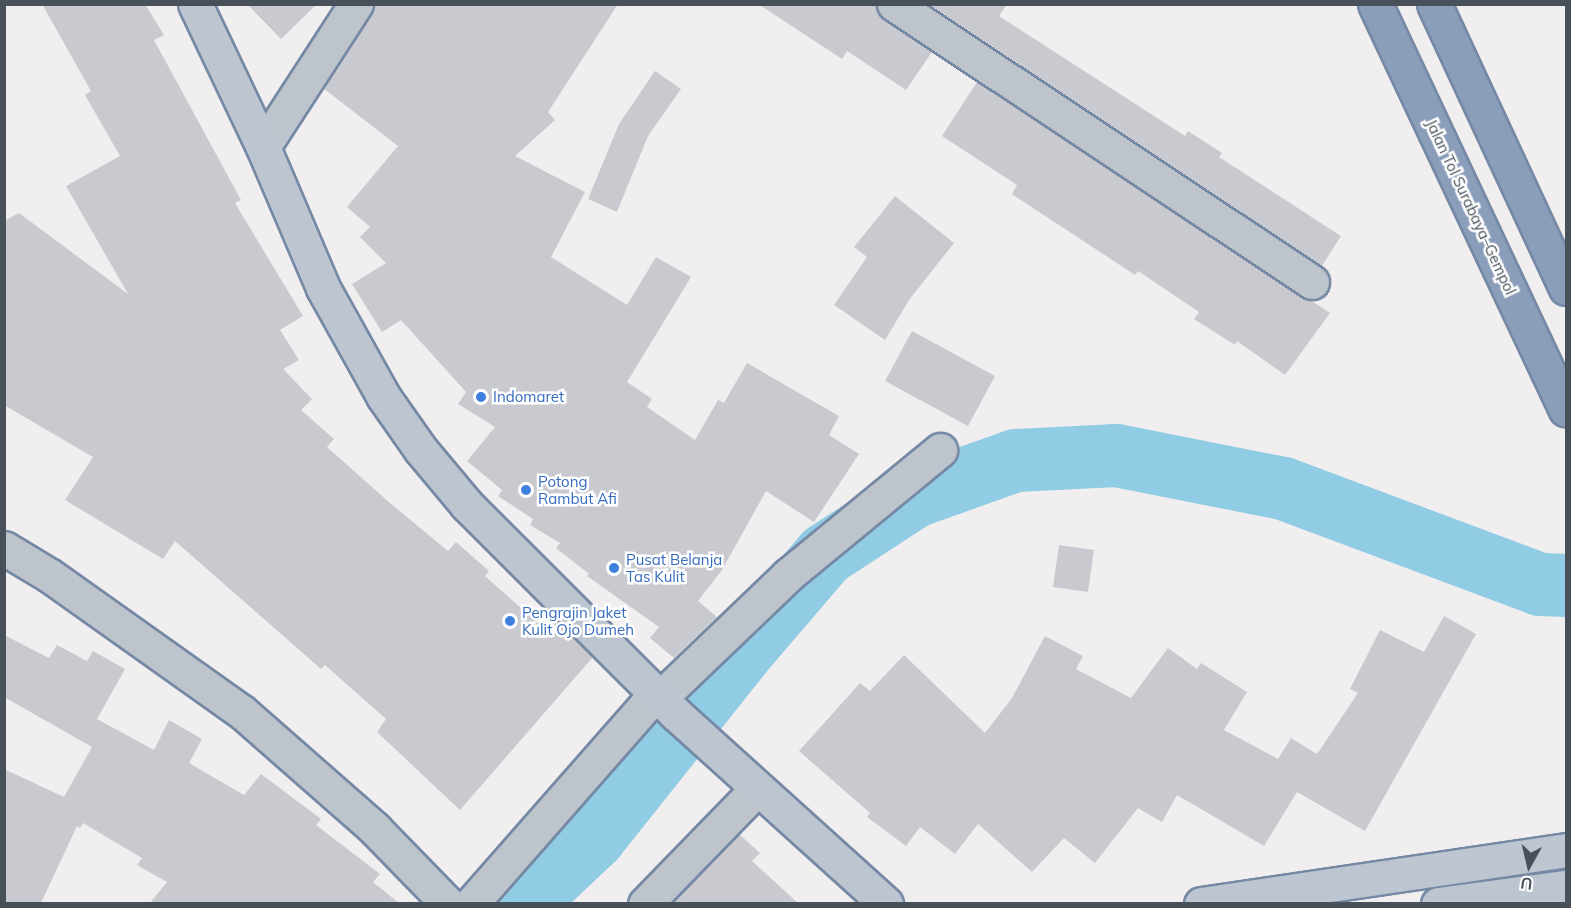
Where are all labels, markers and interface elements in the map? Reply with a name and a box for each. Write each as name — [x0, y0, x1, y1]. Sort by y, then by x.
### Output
street label: Jalan Tol Surabaya–Gempol — [1422, 117, 1520, 297]
place label: Indomaret — [493, 388, 564, 406]
marker: Indomaret — [474, 390, 488, 404]
place label: Potong Rambut Afi — [538, 472, 617, 507]
marker: Potong Rambut Afi — [519, 483, 533, 497]
place label: Pusat Belanja Tas Kulit — [626, 550, 722, 585]
marker: Pusat Belanja Tas Kulit — [607, 561, 621, 575]
place label: Pengrajin Jaket Kulit Ojo Dumeh — [522, 603, 634, 638]
marker: Pengrajin Jaket Kulit Ojo Dumeh — [503, 614, 517, 628]
north arrow — [1499, 836, 1559, 896]
text: U — [1519, 873, 1534, 895]

